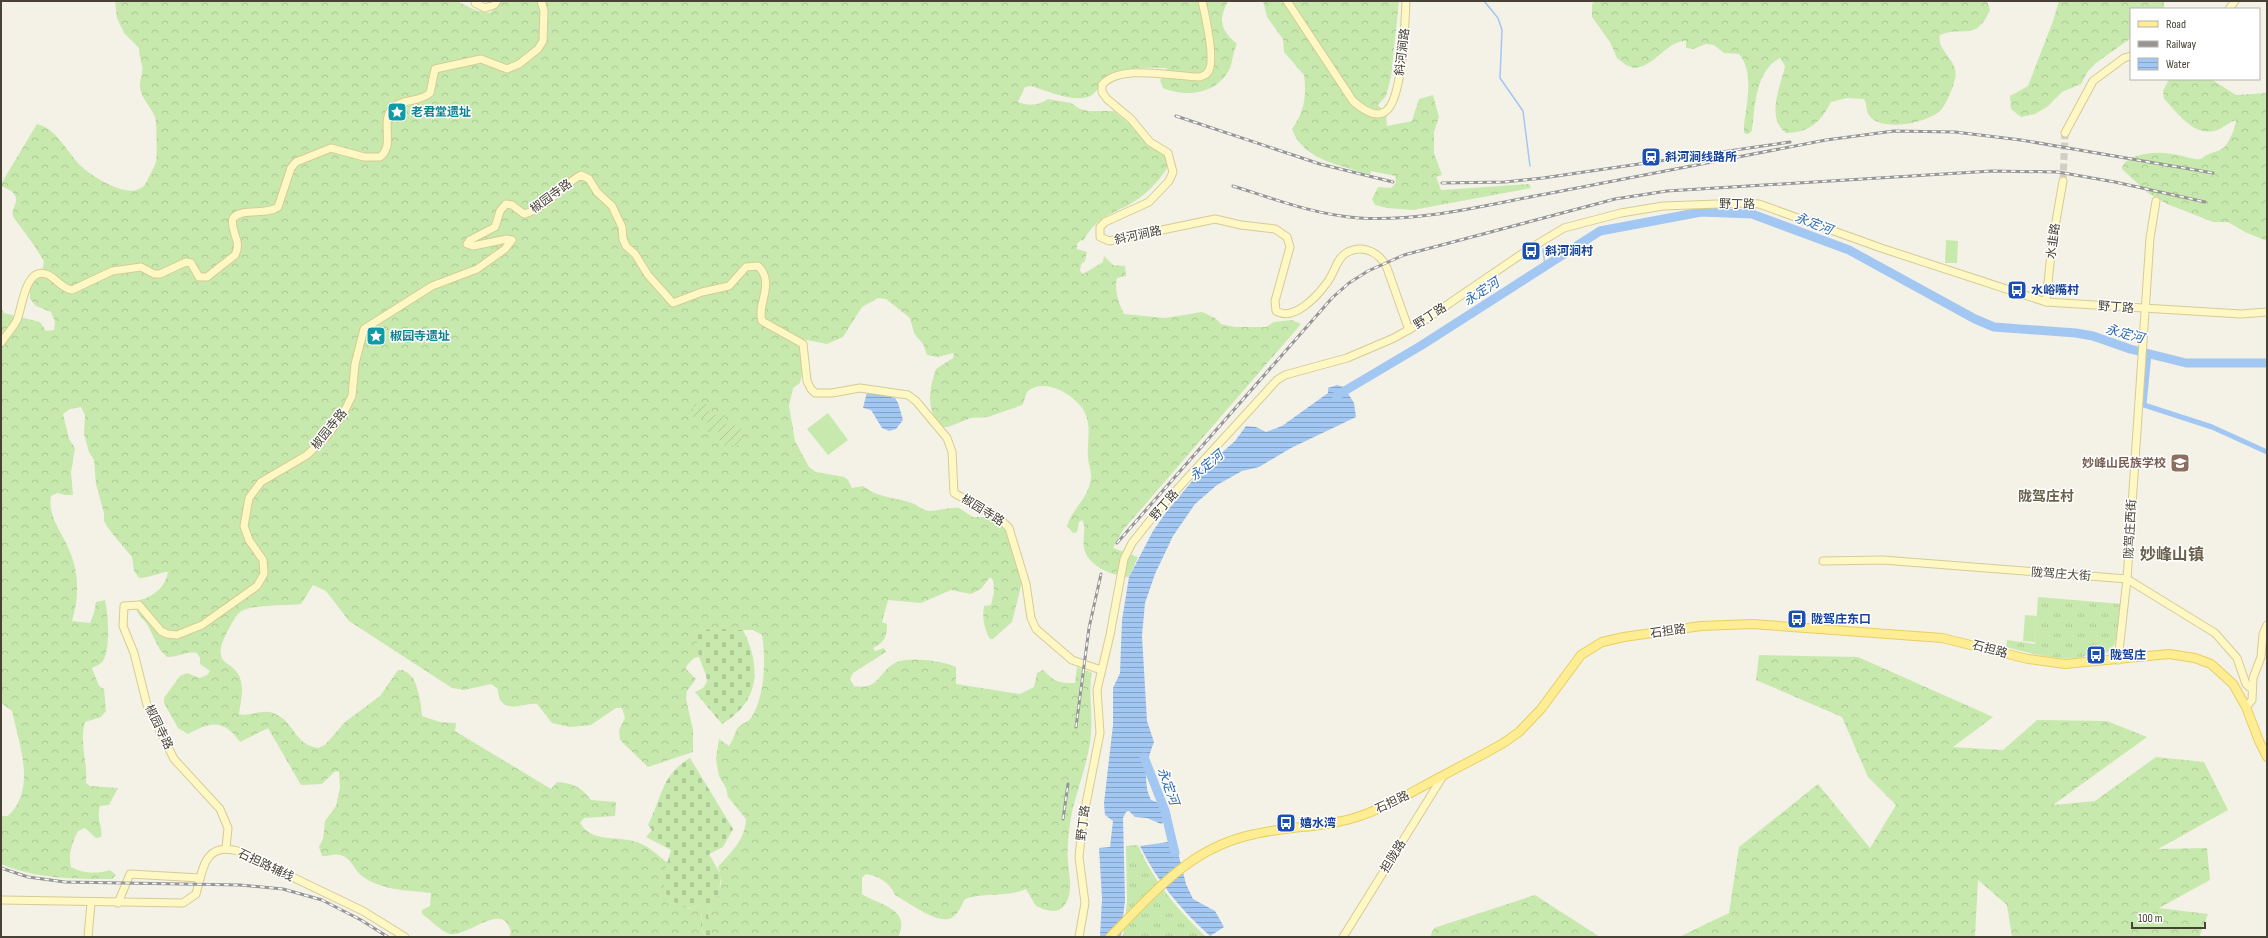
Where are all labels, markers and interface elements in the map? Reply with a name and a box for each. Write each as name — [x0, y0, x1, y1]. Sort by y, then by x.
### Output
legend — [2130, 8, 2260, 80]
text: Road — [2166, 17, 2186, 32]
street label: 斜河涧路 — [1392, 27, 1413, 77]
text: Railway — [2166, 37, 2197, 52]
text: Water — [2166, 57, 2190, 72]
place icon: 老君堂遗址 — [386, 101, 408, 123]
place label: 老君堂遗址 — [411, 105, 471, 120]
station icon: 斜河涧线路所 — [1640, 146, 1662, 168]
place label: 斜河涧线路所 — [1665, 150, 1737, 165]
street label: 椒园寺路 — [527, 176, 575, 217]
street label: 野丁路 — [1719, 197, 1755, 212]
water label: 永定河 — [1793, 209, 1838, 239]
street label: 水韭路 — [2044, 222, 2063, 260]
street label: 斜河涧路 — [1113, 223, 1163, 248]
bus stop icon: 斜河涧村 — [1520, 240, 1542, 262]
place label: 斜河涧村 — [1545, 244, 1593, 259]
water label: 永定河 — [1461, 273, 1505, 309]
bus stop icon: 水峪嘴村 — [2006, 279, 2028, 301]
place label: 水峪嘴村 — [2031, 283, 2079, 298]
street label: 野丁路 — [2097, 299, 2134, 316]
street label: 野丁路 — [1411, 300, 1449, 333]
water label: 永定河 — [2104, 321, 2149, 348]
place icon: 椒园寺遗址 — [365, 325, 387, 347]
place label: 椒园寺遗址 — [390, 329, 450, 344]
street label: 椒园寺路 — [308, 406, 350, 453]
water label: 永定河 — [1187, 445, 1229, 484]
school or university icon: 妙峰山民族学校 — [2169, 452, 2191, 474]
place label: 妙峰山民族学校 — [2082, 456, 2166, 471]
street label: 野丁路 — [1147, 487, 1182, 524]
district label: 陇驾庄村 — [2018, 488, 2074, 505]
street label: 椒园寺路 — [958, 491, 1007, 530]
street label: 陇驾庄西街 — [2121, 499, 2140, 559]
district label: 妙峰山镇 — [2140, 545, 2204, 565]
street label: 陇驾庄大街 — [2031, 565, 2091, 584]
bus stop icon: 陇驾庄东口 — [1786, 608, 1808, 630]
place label: 陇驾庄东口 — [1811, 612, 1871, 627]
street label: 石担路 — [1649, 622, 1687, 641]
street label: 石担路 — [1971, 638, 2009, 661]
bus stop icon: 陇驾庄 — [2085, 644, 2107, 666]
place label: 陇驾庄 — [2110, 648, 2146, 663]
street label: 椒园寺路 — [141, 702, 176, 752]
water label: 永定河 — [1154, 765, 1183, 810]
street label: 石担路 — [1373, 788, 1412, 817]
street label: 野丁路 — [1074, 804, 1093, 842]
bus stop icon: 嬉水湾 — [1275, 812, 1297, 834]
place label: 嬉水湾 — [1300, 816, 1336, 831]
street label: 担陇路 — [1378, 837, 1409, 876]
street label: 石担路辅线 — [235, 846, 296, 885]
scale bar — [2132, 904, 2205, 930]
text: 100 m — [2138, 911, 2163, 926]

